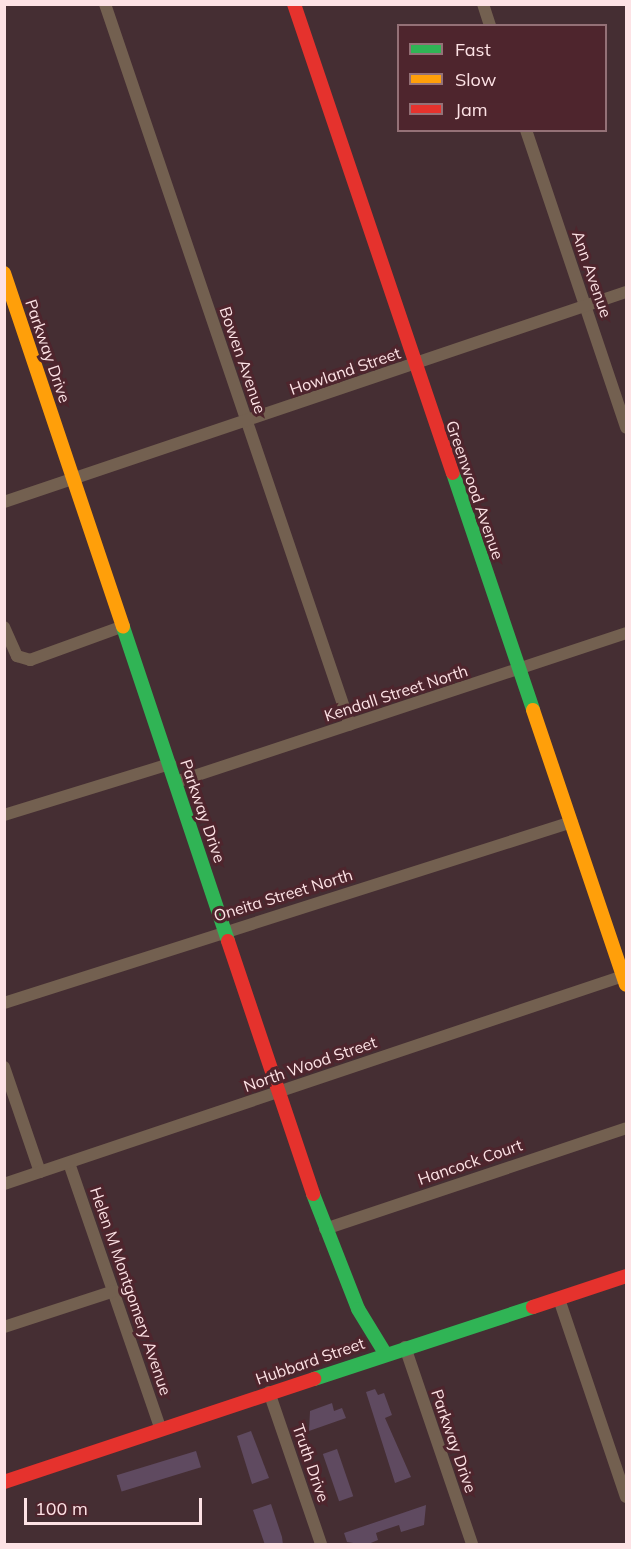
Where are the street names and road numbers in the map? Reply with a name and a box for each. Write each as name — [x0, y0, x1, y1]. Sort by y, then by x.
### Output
street label: Ann Avenue — [568, 228, 616, 320]
street label: Parkway Drive — [21, 297, 75, 405]
street label: Bowen Avenue — [216, 304, 270, 416]
street label: Howland Street — [287, 343, 403, 399]
street label: Greenwood Avenue — [442, 418, 508, 562]
street label: Kendall Street North — [322, 661, 470, 725]
street label: Parkway Drive — [176, 757, 230, 865]
street label: Oneita Street North — [211, 865, 355, 925]
street label: North Wood Street — [241, 1032, 379, 1096]
street label: Hancock Court — [415, 1135, 525, 1189]
street label: Helen M Montgomery Avenue — [86, 1184, 176, 1398]
street label: Hubbard Street — [253, 1333, 367, 1389]
street label: Parkway Drive — [427, 1387, 481, 1495]
street label: Truth Drive — [289, 1421, 333, 1505]

